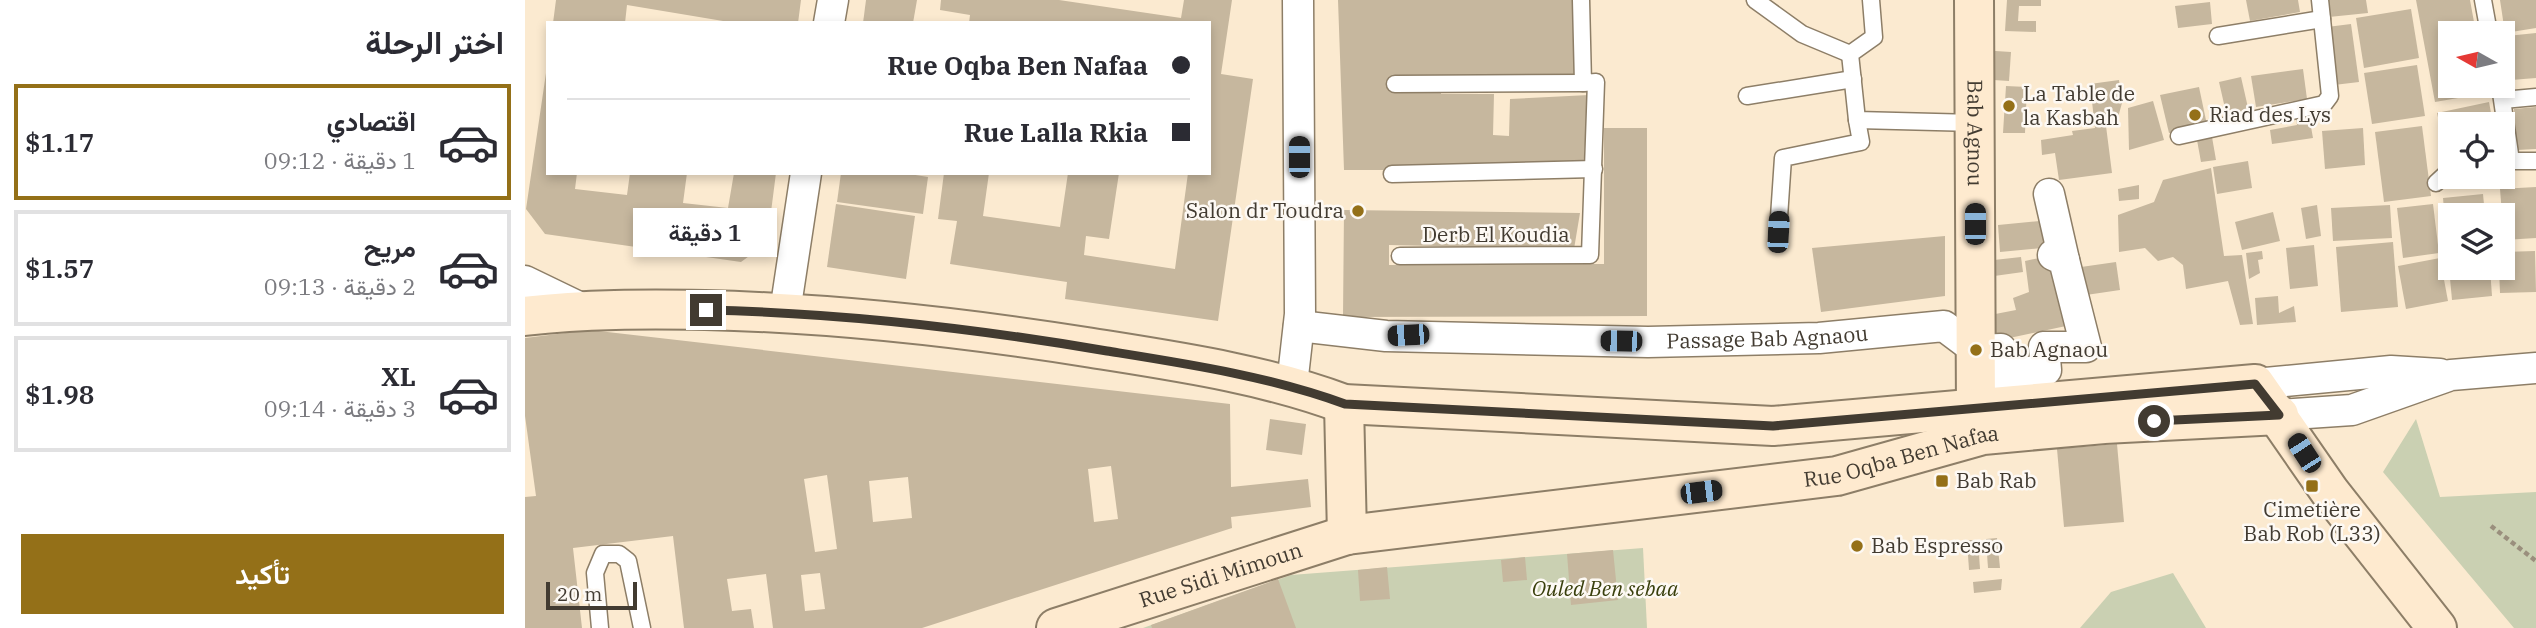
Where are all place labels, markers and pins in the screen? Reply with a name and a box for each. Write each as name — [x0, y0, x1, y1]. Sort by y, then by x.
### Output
place label: La Table de la Kasbah — [2023, 79, 2135, 131]
marker: La Table de la Kasbah — [2001, 98, 2017, 114]
place label: Riad des Lys — [2209, 100, 2331, 128]
marker: Riad des Lys — [2187, 107, 2203, 123]
place label: Salon dr Toudra — [1186, 196, 1344, 224]
marker: Salon dr Toudra — [1350, 203, 1366, 219]
place label: Bab Agnaou — [1990, 335, 2108, 363]
marker: Bab Agnaou — [1968, 342, 1984, 358]
place label: Bab Rab — [1956, 466, 2037, 494]
marker: Bab Rab — [1934, 473, 1950, 489]
marker: Cimetière Bab Rob (L33) — [2304, 478, 2320, 494]
place label: Cimetière Bab Rob (L33) — [2243, 495, 2381, 547]
place label: Bab Espresso — [1871, 531, 2003, 559]
marker: Bab Espresso — [1849, 538, 1865, 554]

